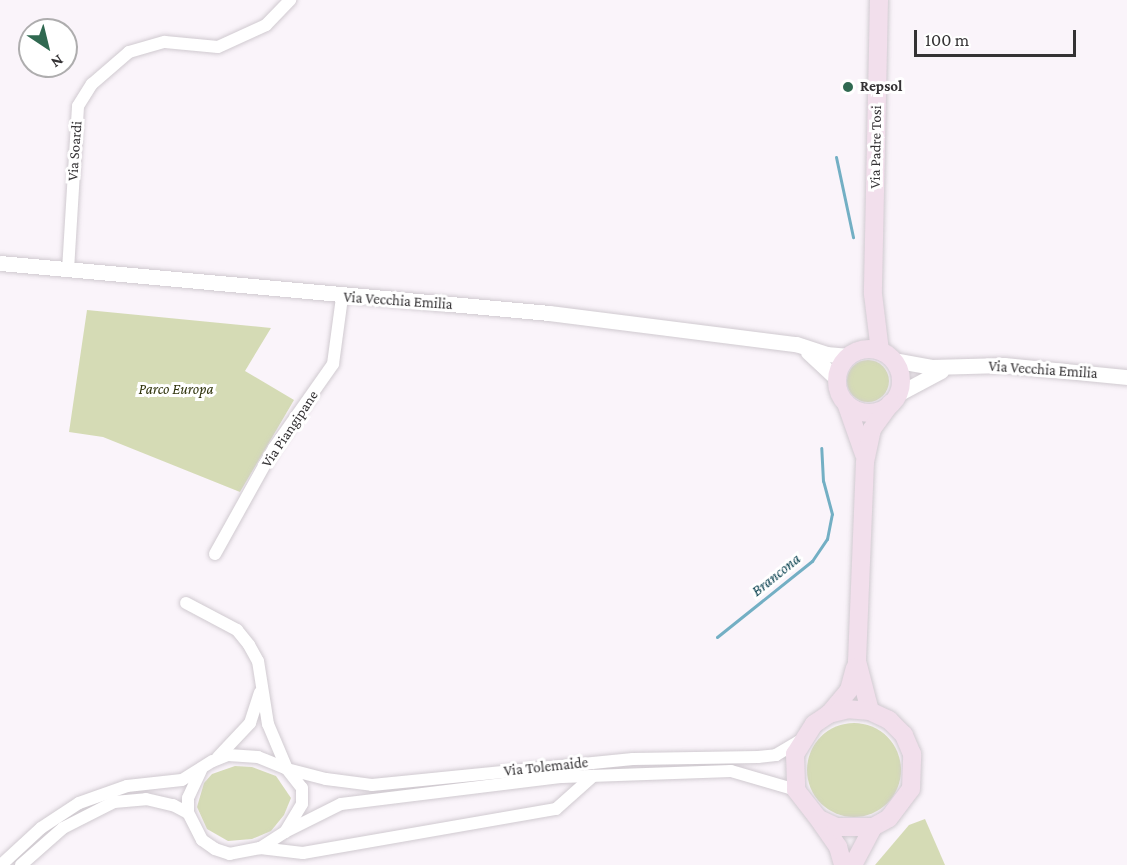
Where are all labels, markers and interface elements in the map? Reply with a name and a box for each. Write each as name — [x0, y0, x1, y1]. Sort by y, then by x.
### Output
north arrow — [18, 18, 78, 78]
scale bar — [917, 18, 1079, 56]
text: 100 m — [925, 30, 969, 50]
text: N — [48, 51, 67, 72]
place label: Repsol — [860, 78, 902, 96]
marker: Repsol — [841, 80, 855, 94]
street label: Via Padre Tosi — [866, 105, 886, 189]
street label: Via Soardi — [64, 120, 86, 182]
street label: Via Vecchia Emilia — [343, 288, 453, 314]
street label: Via Vecchia Emilia — [988, 357, 1098, 383]
park label: Parco Europa — [139, 381, 213, 399]
street label: Via Piangipane — [258, 387, 322, 471]
water label: Brancona — [748, 549, 804, 601]
street label: Via Tolemaide — [503, 754, 589, 780]

